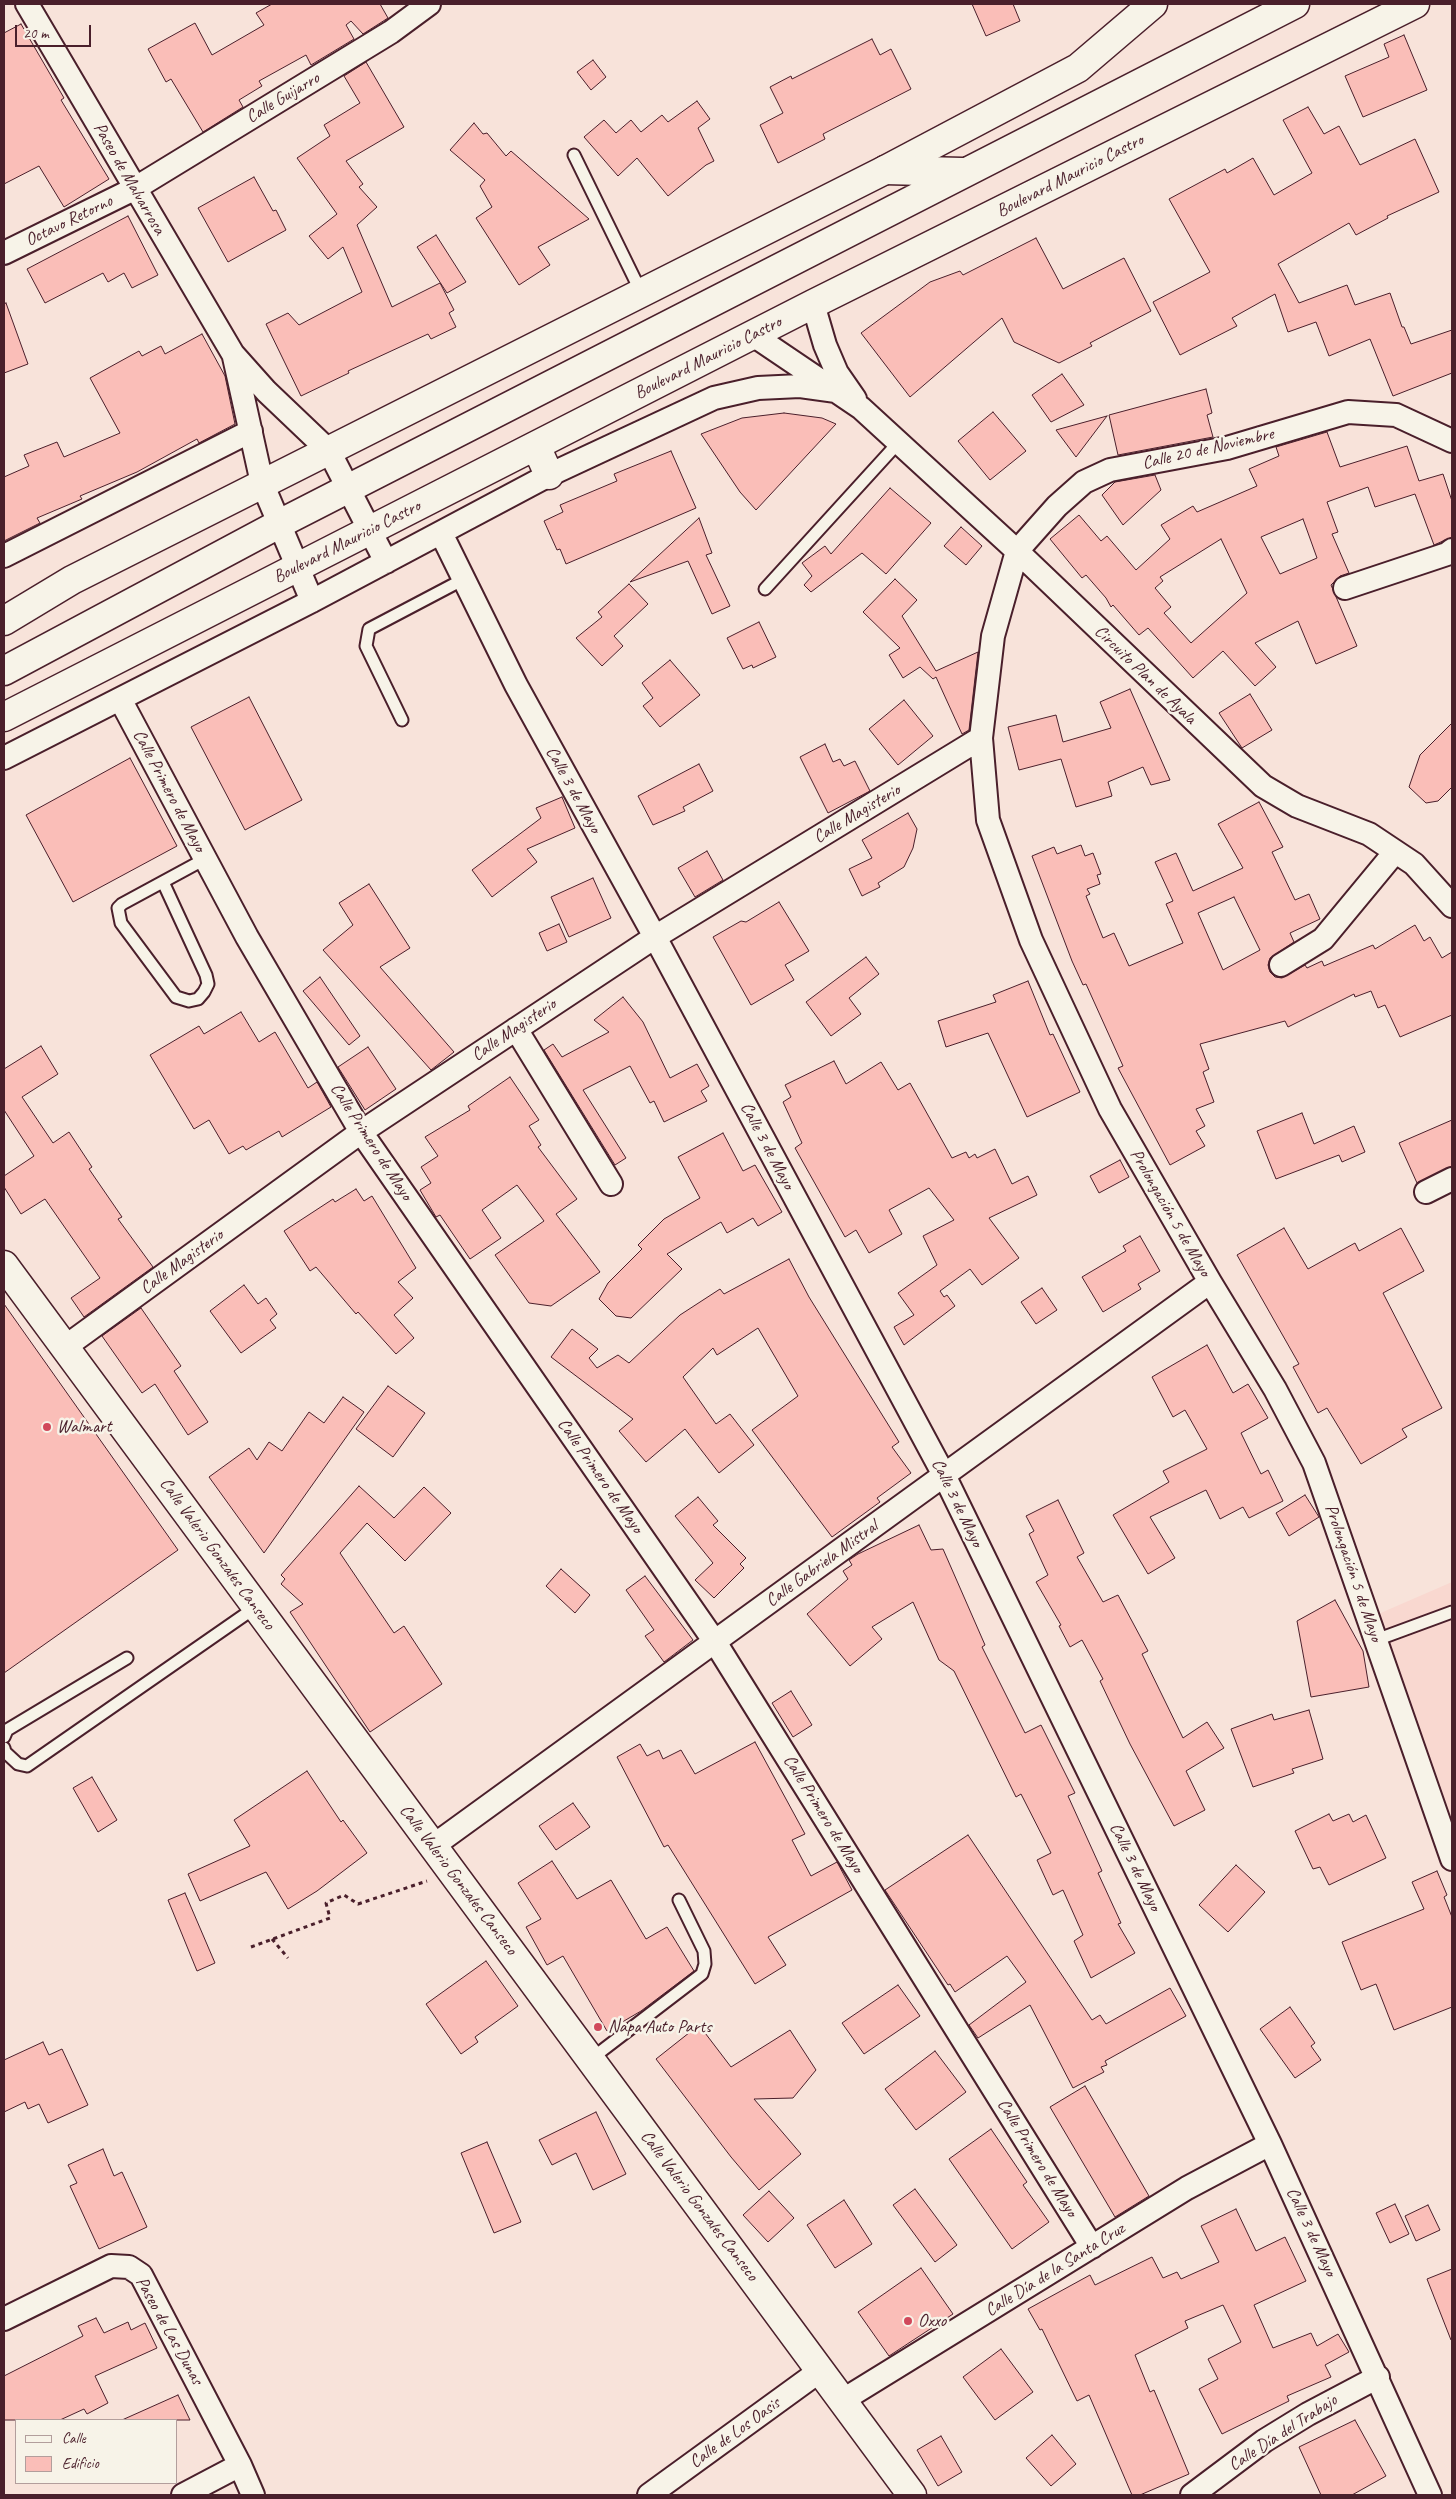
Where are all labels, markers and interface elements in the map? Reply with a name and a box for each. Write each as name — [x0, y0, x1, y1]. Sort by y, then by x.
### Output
scale bar — [18, 15, 94, 47]
text: 20 m — [23, 24, 49, 43]
street label: Calle Guijarro — [242, 68, 324, 128]
street label: Paseo de Malvarrosa — [88, 119, 170, 239]
street label: Boulevard Mauricio Castro — [993, 130, 1147, 222]
street label: Octavo Retorno — [22, 191, 116, 251]
street label: Boulevard Mauricio Castro — [631, 312, 785, 404]
street label: Calle 20 de Noviembre — [1140, 423, 1276, 475]
street label: Boulevard Mauricio Castro — [270, 496, 424, 588]
street label: Circuito Plan de Ayala — [1089, 621, 1201, 729]
street label: Calle Primero de Mayo — [128, 726, 210, 856]
street label: Calle 3 de Mayo — [540, 743, 606, 837]
street label: Calle Magisterio — [810, 780, 904, 848]
street label: Calle Magisterio — [468, 994, 560, 1066]
street label: Calle Primero de Mayo — [325, 1079, 417, 1205]
street label: Calle 3 de Mayo — [735, 1099, 799, 1193]
street label: Prolongación 5 de Mayo — [1125, 1145, 1215, 1281]
street label: Calle Magisterio — [136, 1225, 228, 1299]
street label: Calle Primero de Mayo — [552, 1414, 648, 1538]
place label: Walmart — [57, 1416, 112, 1438]
marker: Walmart — [41, 1421, 53, 1433]
street label: Calle 3 de Mayo — [926, 1455, 988, 1551]
street label: Calle Valerio Gonzales Canseco — [155, 1474, 279, 1634]
street label: Prolongación 5 de Mayo — [1319, 1502, 1387, 1644]
street label: Calle Gabriela Mistral — [762, 1516, 882, 1612]
street label: Calle Primero de Mayo — [778, 1751, 868, 1877]
street label: Calle Valerio Gonzales Canseco — [394, 1800, 522, 1960]
street label: Calle 3 de Mayo — [1104, 1819, 1166, 1915]
place label: Napa Auto Parts — [608, 2016, 711, 2038]
marker: Napa Auto Parts — [592, 2021, 604, 2033]
street label: Calle Primero de Mayo — [992, 2095, 1082, 2221]
street label: Calle Valerio Gonzales Canseco — [635, 2126, 763, 2286]
street label: Calle 3 de Mayo — [1281, 2184, 1341, 2280]
street label: Calle Día de la Santa Cruz — [981, 2218, 1129, 2322]
street label: Paseo de Las Dunas — [130, 2273, 208, 2389]
place label: Oxxo — [918, 2310, 946, 2332]
marker: Oxxo — [902, 2315, 914, 2327]
street label: Calle Día del Trabajo — [1225, 2390, 1341, 2476]
street label: Calle de Los Oasis — [685, 2393, 785, 2473]
legend — [15, 2419, 178, 2484]
text: Calle — [62, 2429, 86, 2448]
text: Edificio — [62, 2454, 99, 2473]

